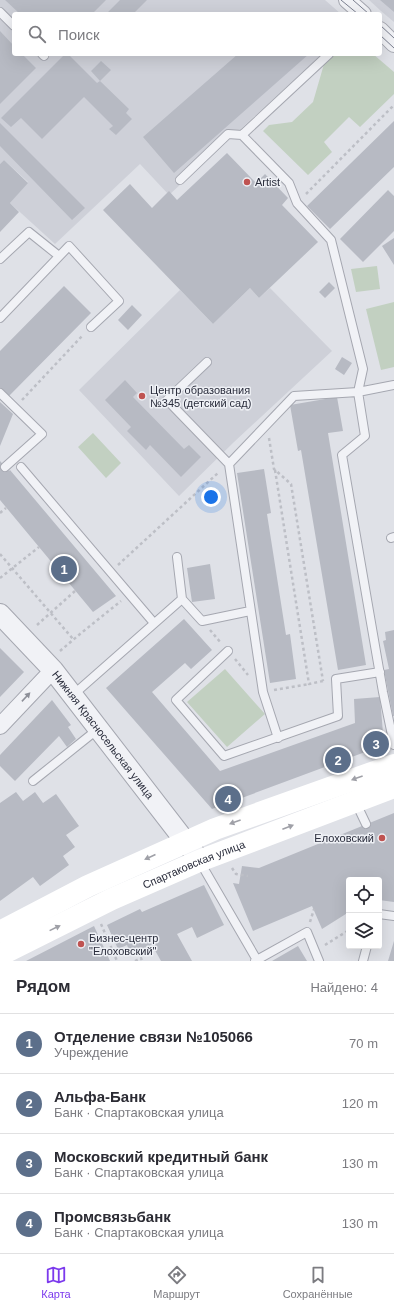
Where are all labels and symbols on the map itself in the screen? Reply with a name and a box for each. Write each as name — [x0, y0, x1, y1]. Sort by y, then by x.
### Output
place label: Artist — [255, 176, 280, 188]
marker: Artist — [242, 177, 252, 187]
place label: Центр образования №345 (детский сад) — [150, 384, 251, 409]
marker: Центр образования №345 (детский сад) — [137, 391, 147, 401]
your location — [201, 487, 221, 507]
pin: 1 — [51, 554, 77, 584]
street label: Нижняя Красносельская улица — [50, 668, 157, 802]
one-way arrow — [21, 693, 30, 702]
pin: 3 — [363, 729, 389, 759]
pin: 2 — [325, 745, 351, 775]
one-way arrow — [351, 776, 363, 782]
pin: 4 — [215, 784, 241, 814]
one-way arrow — [228, 819, 240, 825]
one-way arrow — [283, 824, 295, 830]
place label: Елоховский — [314, 832, 374, 844]
marker: Елоховский — [377, 833, 387, 843]
street label: Спартаковская улица — [141, 838, 248, 891]
one-way arrow — [144, 854, 155, 860]
one-way arrow — [49, 925, 61, 931]
place label: Бизнес-центр "Елоховский" — [89, 932, 158, 957]
marker: Бизнес-центр "Елоховский" — [76, 939, 86, 949]

